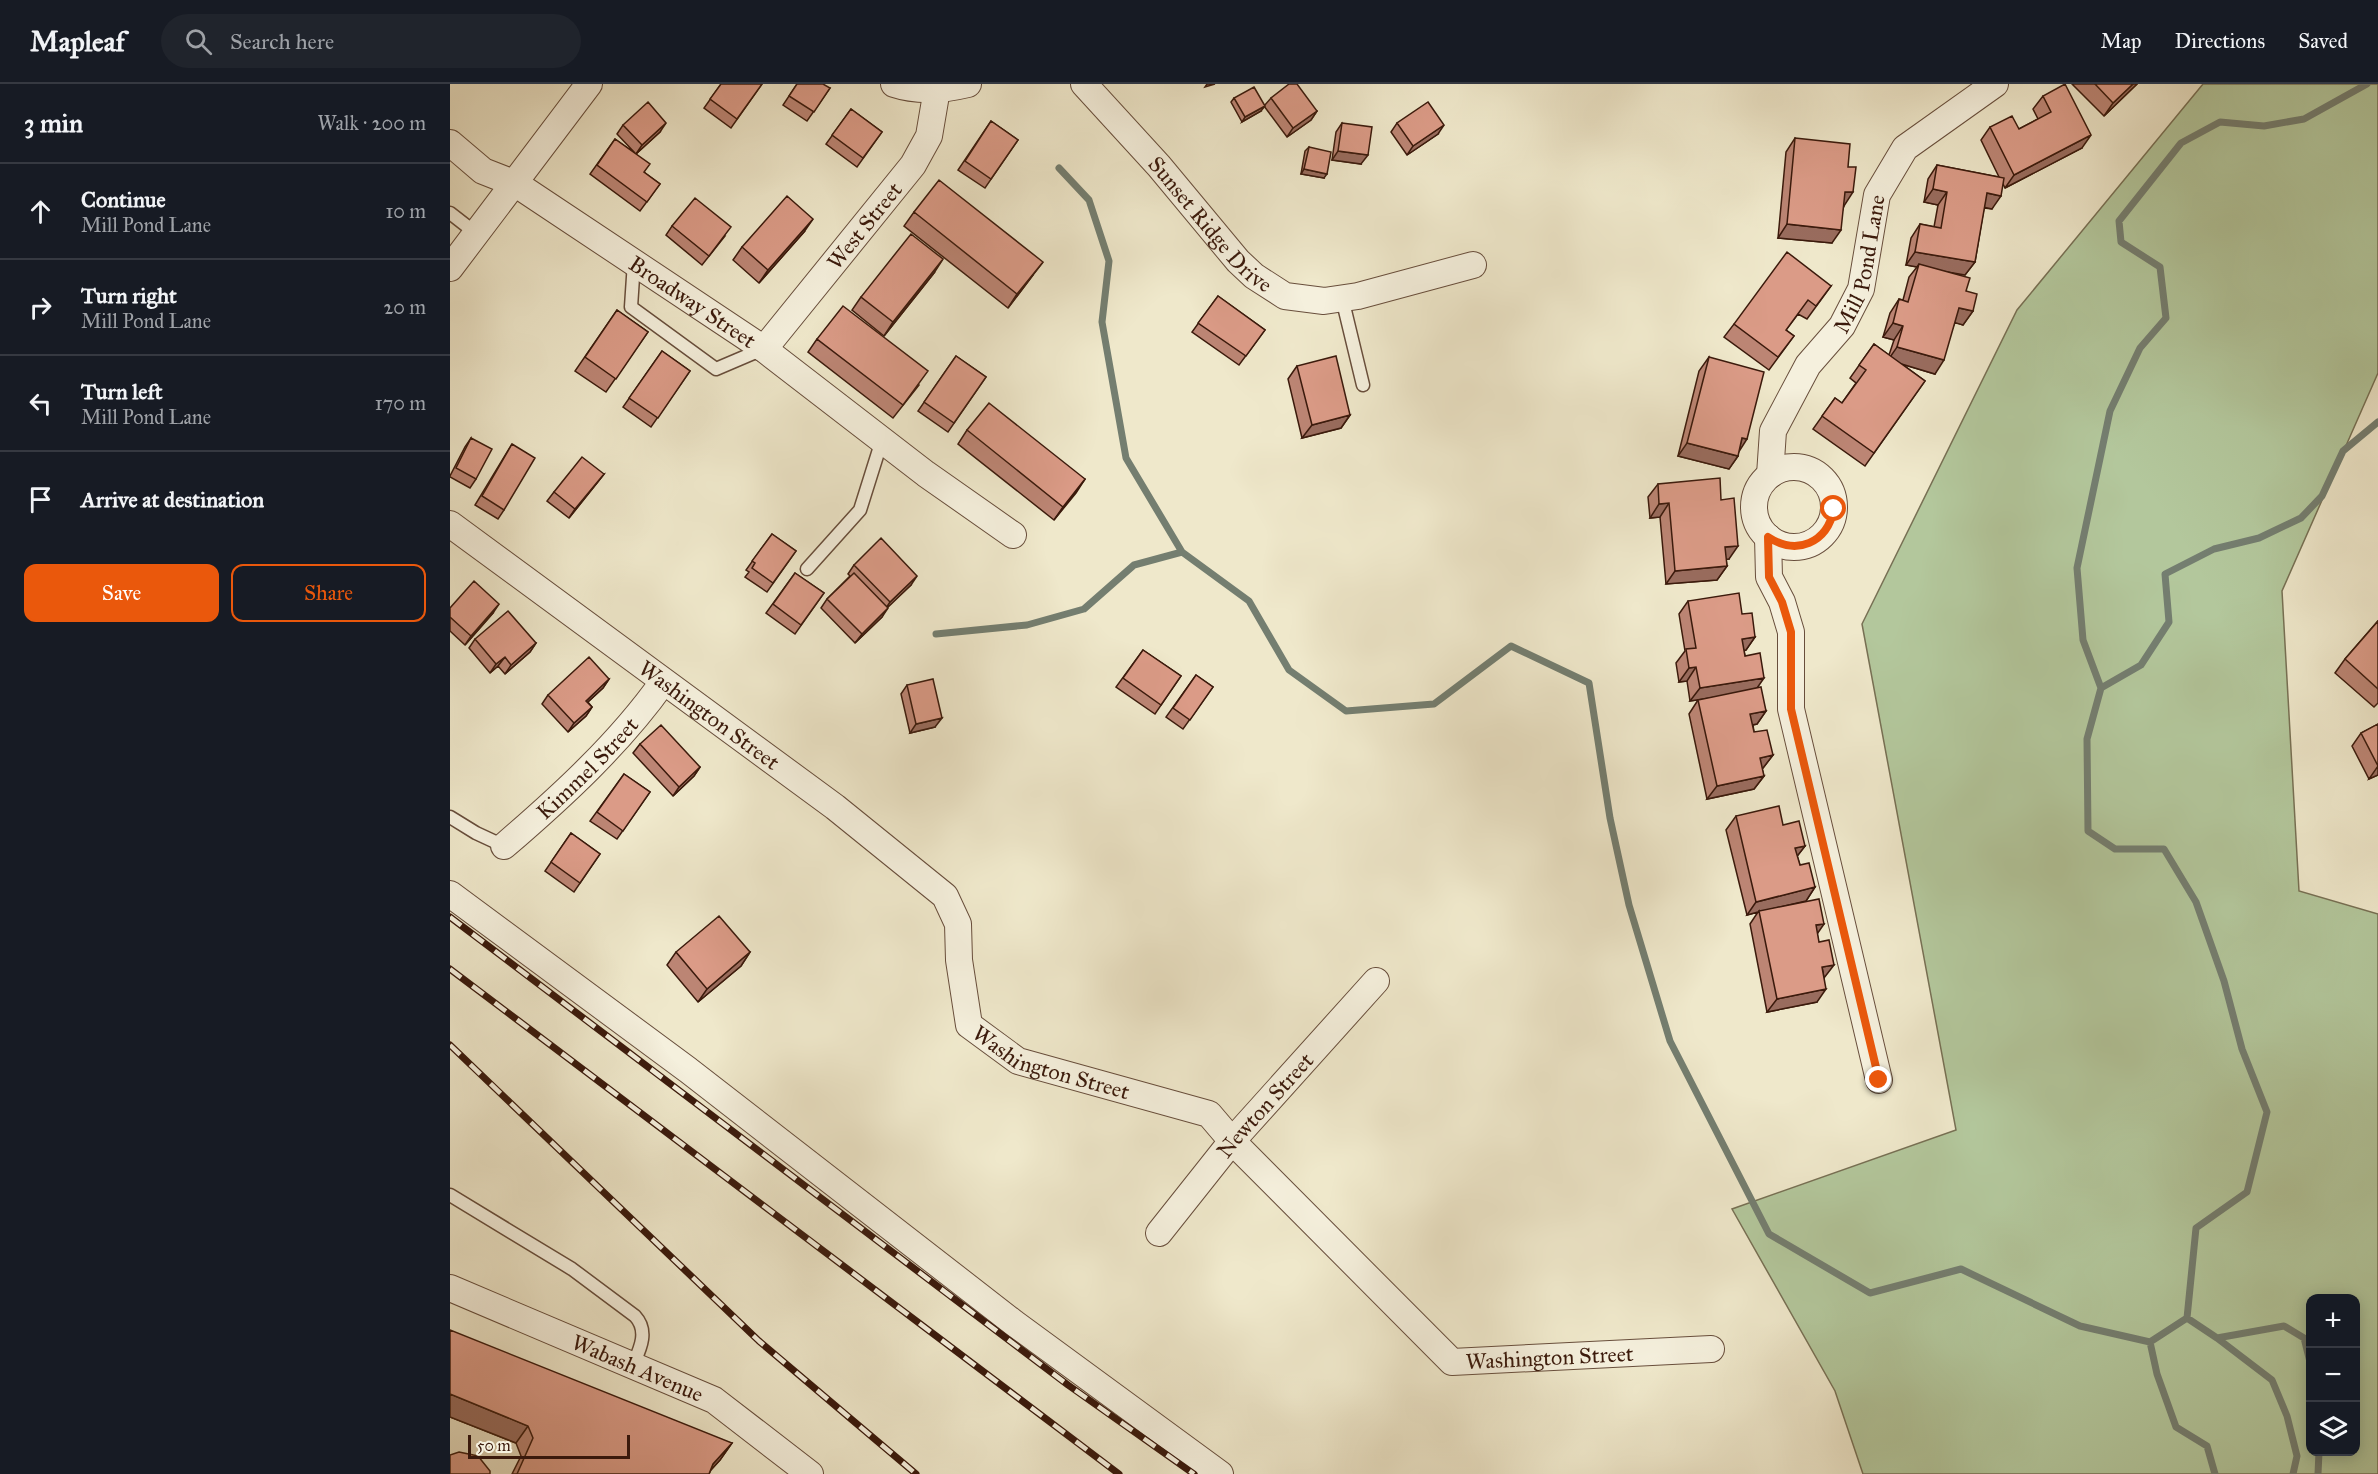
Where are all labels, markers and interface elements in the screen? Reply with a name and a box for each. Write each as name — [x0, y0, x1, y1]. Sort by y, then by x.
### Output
search box — [161, 14, 581, 68]
text: Mapleaf — [30, 24, 125, 59]
icon: search — [182, 25, 215, 58]
text: Search here — [230, 28, 334, 55]
text: Map — [2101, 28, 2142, 54]
text: Directions — [2175, 28, 2265, 54]
text: Saved — [2298, 28, 2348, 54]
text: 3 min — [24, 107, 83, 139]
text: Walk · 200 m — [318, 111, 426, 135]
street label: Sunset Ridge Drive — [1143, 151, 1277, 298]
street label: West Street — [821, 177, 908, 275]
text: Continue — [81, 186, 166, 213]
street label: Mill Pond Lane — [1828, 193, 1891, 338]
icon: ahead — [24, 195, 57, 228]
text: 10 m — [385, 199, 426, 223]
text: Mill Pond Lane — [81, 213, 211, 237]
street label: Broadway Street — [624, 250, 761, 354]
text: Turn right — [81, 282, 177, 309]
icon: right — [24, 291, 57, 324]
text: 20 m — [383, 295, 426, 319]
text: Mill Pond Lane — [81, 309, 211, 333]
text: Turn left — [81, 378, 163, 405]
icon: left — [24, 387, 57, 420]
text: 170 m — [375, 391, 426, 415]
text: Mill Pond Lane — [81, 405, 211, 429]
icon: arrive — [24, 483, 57, 516]
text: Arrive at destination — [81, 486, 264, 513]
route start — [1820, 495, 1846, 521]
button: Save — [24, 564, 219, 622]
button: Share — [231, 564, 426, 622]
street label: Washington Street — [633, 654, 785, 776]
street label: Kimmel Street — [531, 712, 644, 825]
street label: Washington Street — [967, 1019, 1133, 1105]
street label: Newton Street — [1211, 1047, 1319, 1163]
route end — [1865, 1066, 1891, 1092]
map controls — [2306, 1294, 2360, 1456]
button: + — [2306, 1294, 2360, 1348]
street label: Wabash Avenue — [568, 1328, 707, 1408]
street label: Washington Street — [1465, 1340, 1634, 1375]
button: − — [2306, 1348, 2360, 1402]
button: layers — [2306, 1402, 2360, 1456]
scale bar — [468, 1432, 630, 1460]
text: 50 m — [477, 1436, 511, 1455]

